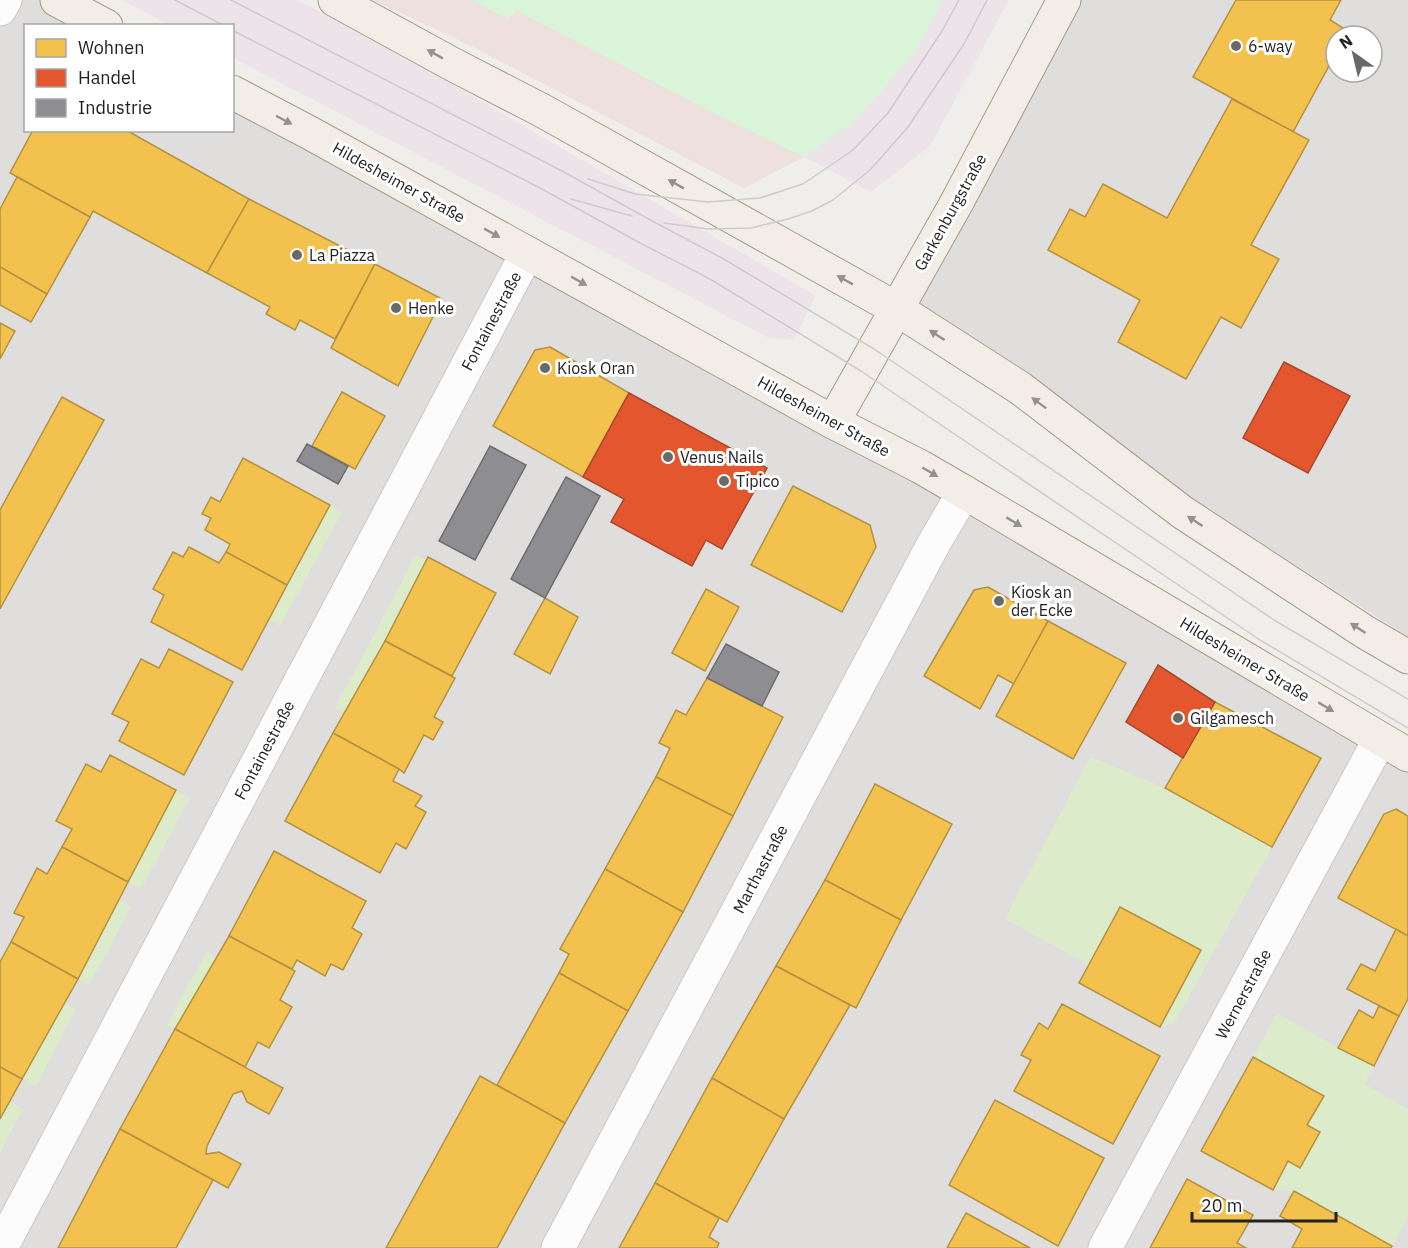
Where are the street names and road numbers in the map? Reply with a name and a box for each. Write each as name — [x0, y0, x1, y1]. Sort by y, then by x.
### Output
street label: Hildesheimer Straße — [329, 137, 469, 227]
street label: Garkenburgstraße — [910, 150, 990, 274]
street label: Fontainestraße — [457, 268, 526, 374]
street label: Hildesheimer Straße — [754, 371, 894, 461]
street label: Hildesheimer Straße — [1176, 612, 1314, 706]
street label: Fontainestraße — [230, 697, 299, 803]
street label: Marthastraße — [728, 821, 792, 917]
street label: Wernerstraße — [1211, 945, 1275, 1042]

